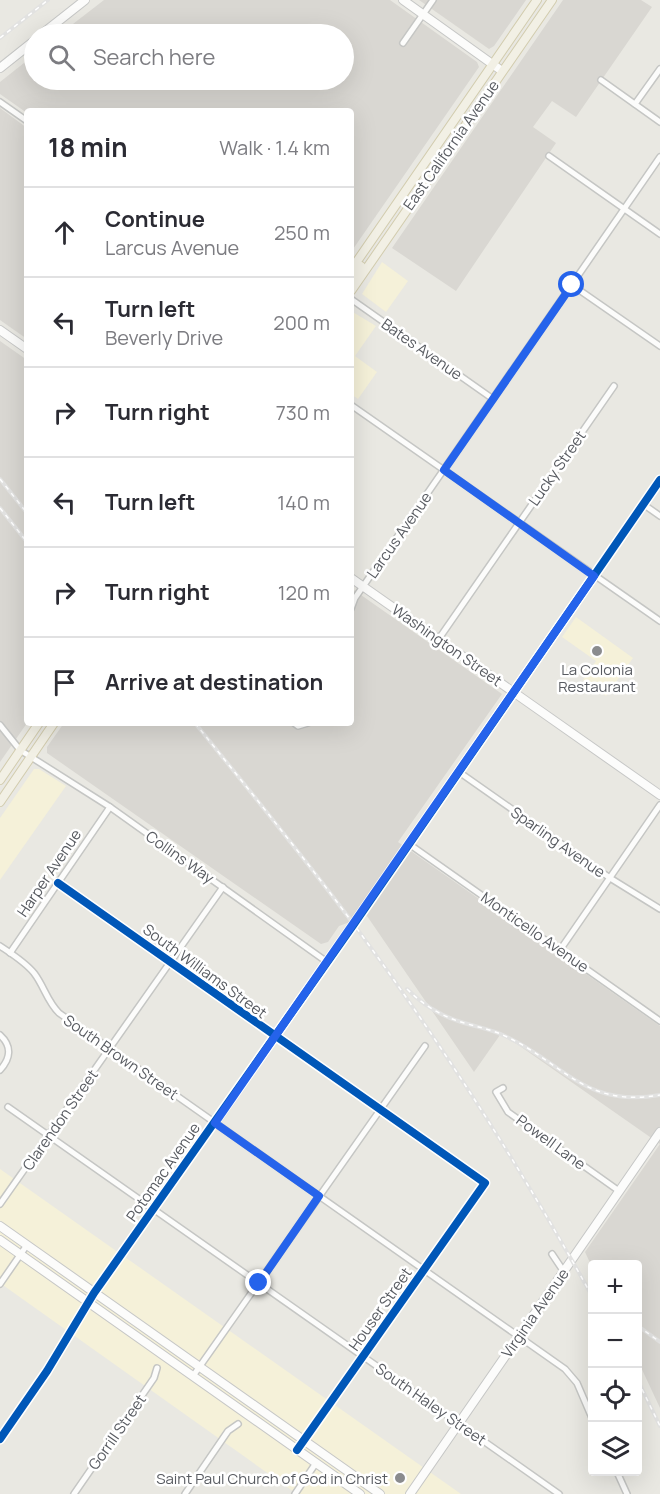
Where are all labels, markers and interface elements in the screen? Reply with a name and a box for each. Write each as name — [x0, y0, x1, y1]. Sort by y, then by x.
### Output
search box — [24, 24, 354, 90]
icon: search — [45, 41, 78, 74]
text: Search here — [93, 42, 215, 72]
street label: East California Avenue — [398, 76, 504, 214]
text: 18 min — [48, 129, 127, 165]
text: Walk · 1.4 km — [219, 134, 330, 161]
text: Continue — [105, 204, 205, 234]
icon: ahead — [48, 216, 81, 249]
text: 250 m — [274, 219, 330, 246]
text: Larcus Avenue — [105, 234, 239, 261]
route start — [558, 271, 584, 297]
text: Turn left — [105, 294, 195, 324]
icon: left — [48, 306, 81, 339]
text: 200 m — [273, 309, 330, 336]
street label: Bates Avenue — [377, 313, 467, 385]
text: Beverly Drive — [105, 324, 223, 351]
icon: right — [48, 396, 81, 429]
text: Turn right — [105, 397, 210, 427]
text: 730 m — [276, 399, 330, 426]
street label: Lucky Street — [523, 426, 591, 510]
icon: left — [48, 486, 81, 519]
text: Turn left — [105, 487, 195, 517]
street label: Larcus Avenue — [362, 488, 437, 582]
text: 140 m — [277, 489, 330, 516]
icon: right — [48, 576, 81, 609]
text: Turn right — [105, 577, 210, 607]
text: 120 m — [278, 579, 330, 606]
street label: Washington Street — [388, 599, 506, 691]
marker: La Colonia Restaurant — [590, 644, 604, 658]
place label: La Colonia Restaurant — [558, 659, 636, 697]
icon: arrive — [48, 666, 81, 699]
text: Arrive at destination — [105, 667, 323, 697]
street label: Sparling Avenue — [507, 802, 610, 883]
street label: Harper Avenue — [12, 825, 86, 921]
street label: Collins Way — [142, 826, 218, 888]
street label: Monticello Avenue — [477, 887, 593, 977]
street label: South Williams Street — [139, 919, 271, 1023]
street label: South Brown Street — [59, 1010, 183, 1104]
street label: Clarendon Street — [17, 1065, 103, 1175]
street label: Powell Lane — [512, 1110, 590, 1174]
street label: Potomac Avenue — [121, 1118, 205, 1226]
map controls — [588, 1260, 642, 1476]
button: + — [588, 1260, 642, 1314]
street label: Houser Street — [344, 1263, 416, 1355]
street label: Virginia Avenue — [496, 1264, 574, 1362]
route end — [245, 1269, 271, 1295]
button: − — [588, 1314, 642, 1368]
street label: South Haley Street — [371, 1358, 491, 1450]
button: locate — [588, 1368, 642, 1422]
street label: Gorrill Street — [83, 1390, 151, 1474]
button: layers — [588, 1422, 642, 1476]
place label: Saint Paul Church of God in Christ — [156, 1468, 388, 1489]
marker: Saint Paul Church of God in Christ — [393, 1471, 407, 1485]

